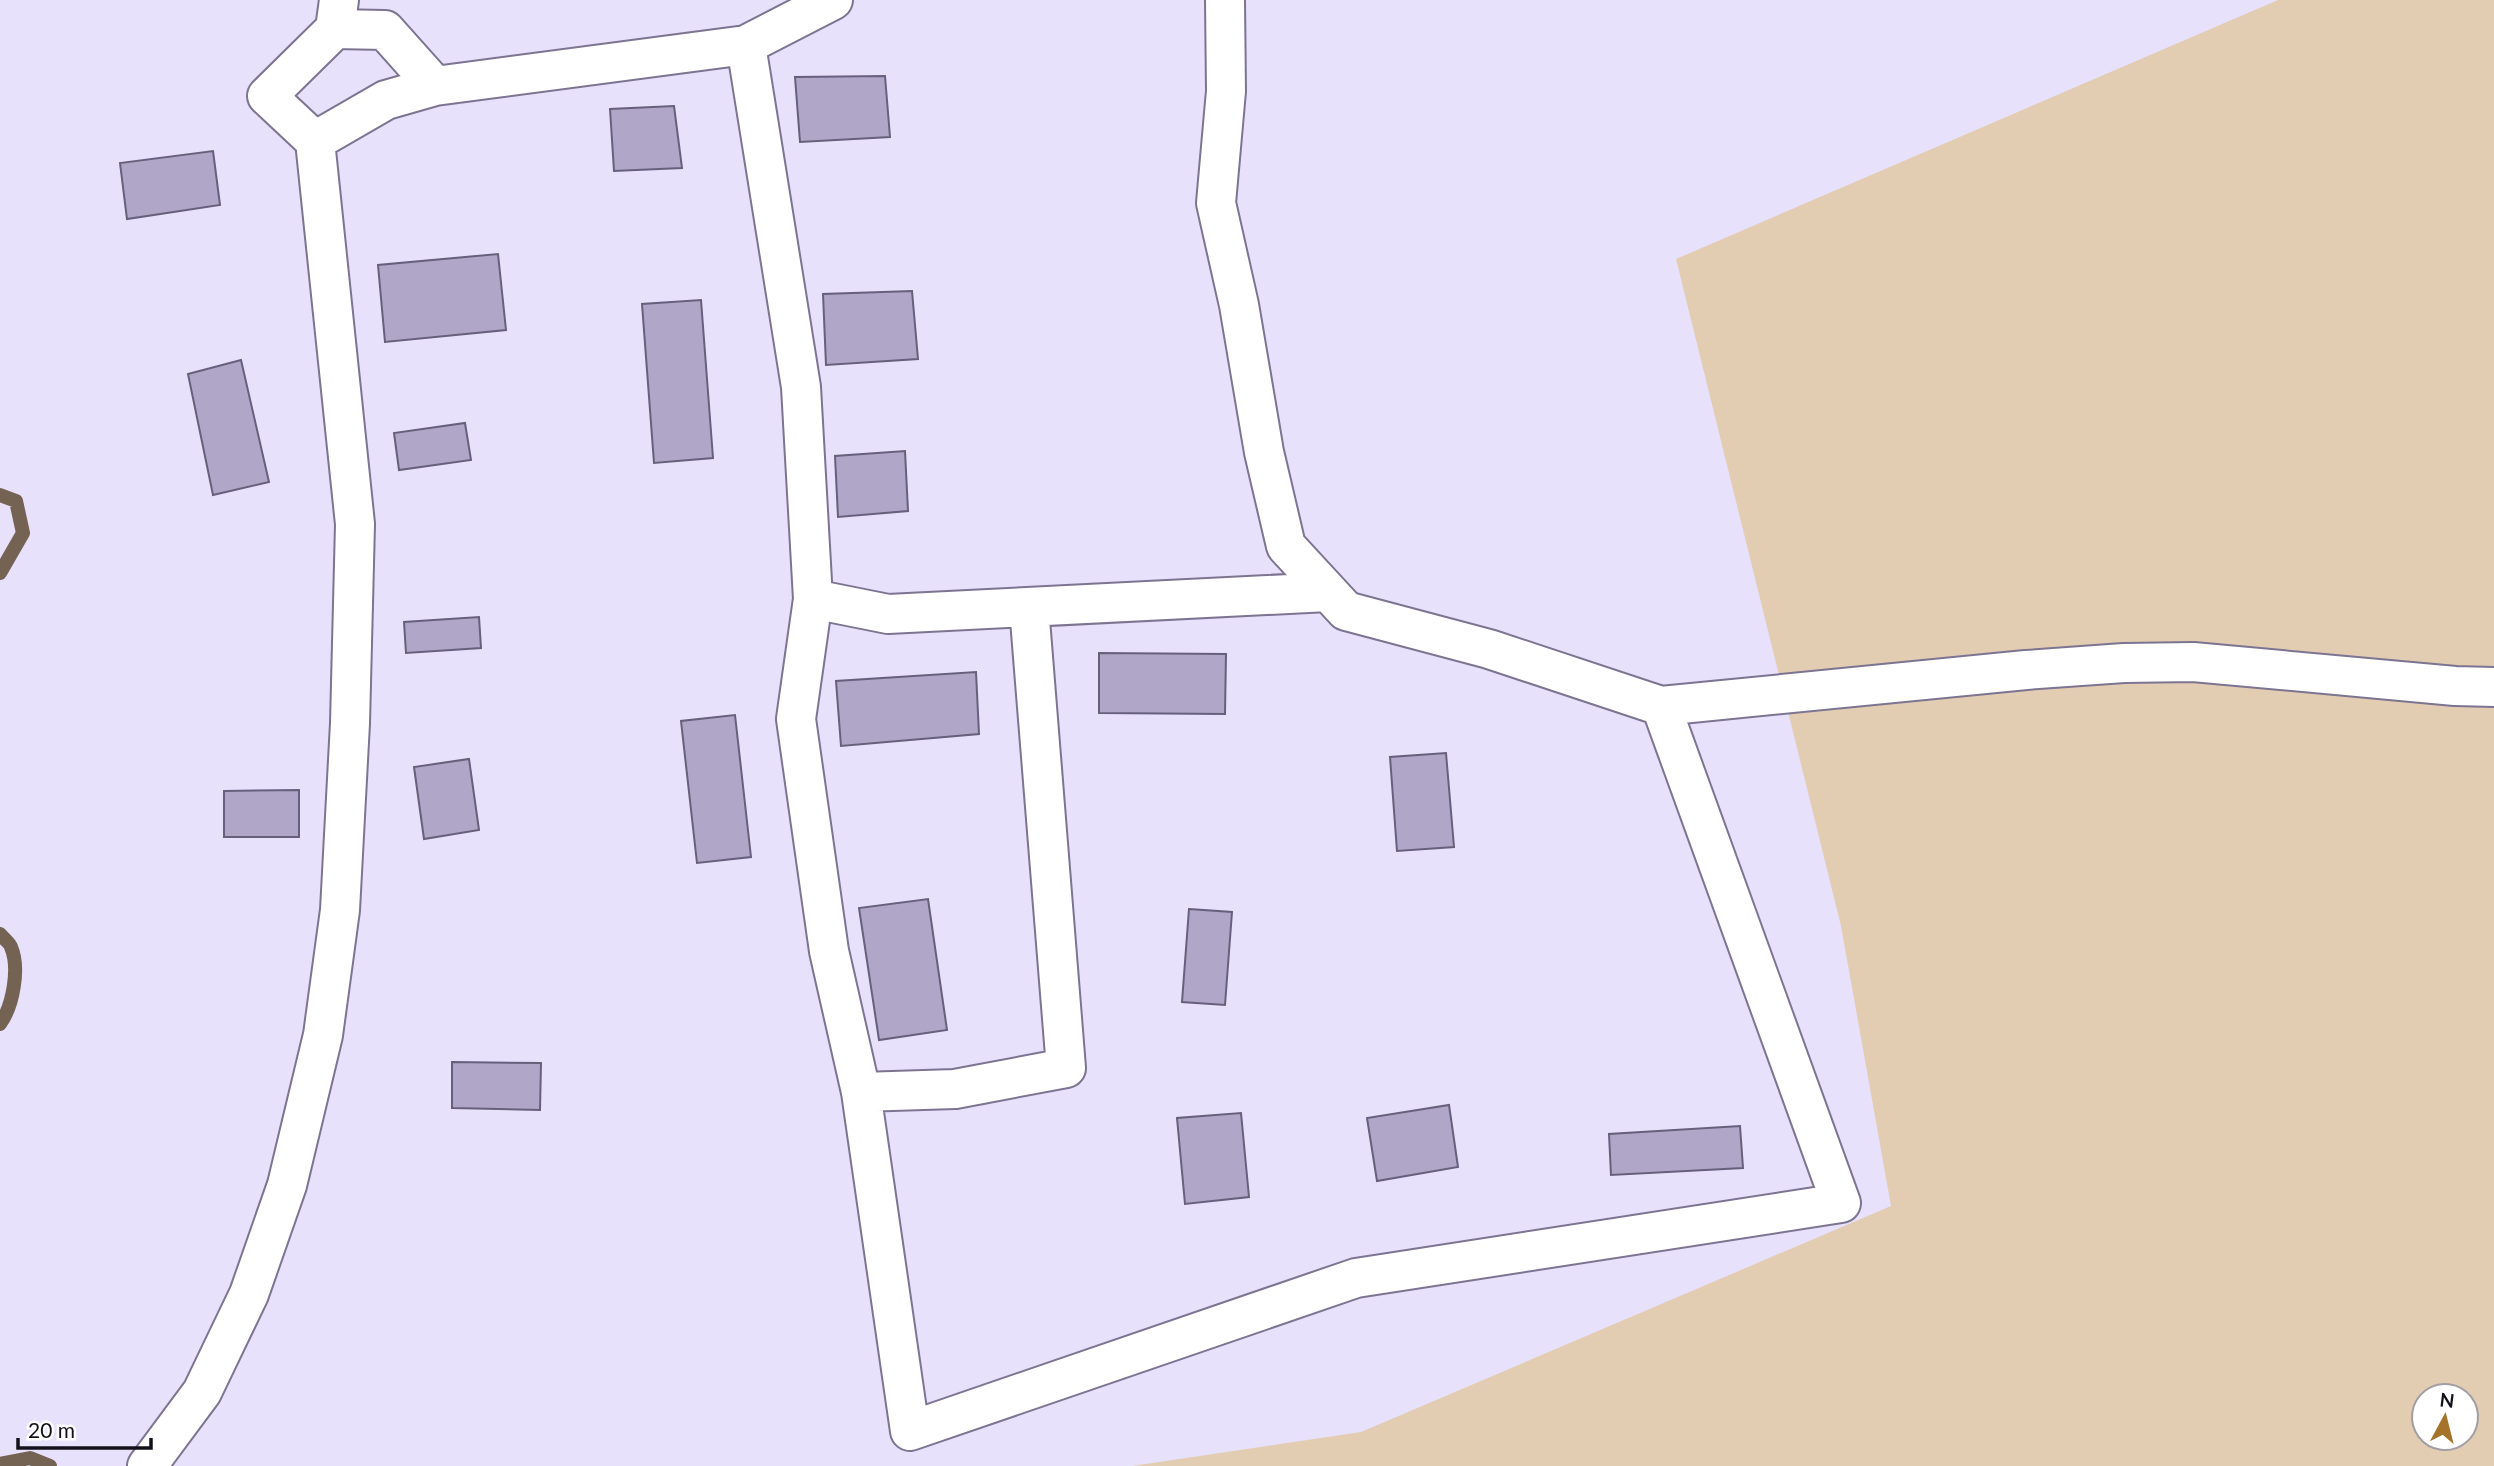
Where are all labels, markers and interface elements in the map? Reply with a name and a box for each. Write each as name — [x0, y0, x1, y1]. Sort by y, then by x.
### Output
north arrow — [2410, 1382, 2480, 1452]
text: N — [2438, 1387, 2456, 1412]
scale bar — [18, 1406, 150, 1450]
text: 20 m — [28, 1417, 75, 1442]

